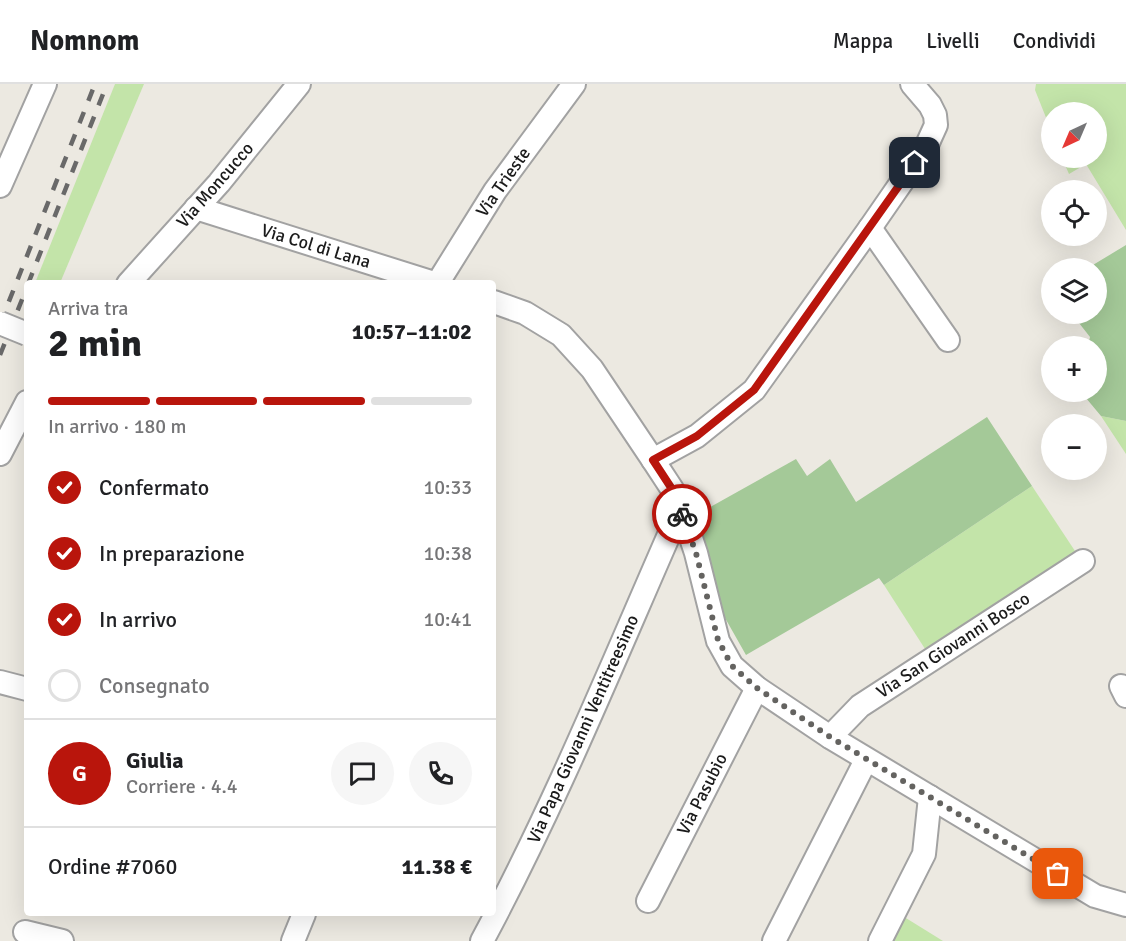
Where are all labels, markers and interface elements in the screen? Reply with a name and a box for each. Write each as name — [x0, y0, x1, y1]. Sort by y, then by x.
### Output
text: Nomnom — [30, 24, 139, 58]
text: Mappa — [833, 28, 893, 54]
text: Livelli — [926, 28, 980, 54]
text: Condividi — [1013, 28, 1096, 54]
north arrow — [1041, 102, 1107, 168]
map controls — [1041, 102, 1107, 480]
pin — [889, 137, 940, 188]
street label: Via Moncucco — [172, 138, 258, 232]
street label: Via Trieste — [471, 143, 535, 221]
icon: home — [898, 146, 931, 179]
button: locate — [1041, 180, 1107, 246]
street label: Via Col di Lana — [259, 219, 373, 273]
button: layers — [1041, 258, 1107, 324]
text: Arriva tra — [48, 296, 128, 321]
text: 10:57–11:02 — [352, 318, 472, 345]
text: 2 min — [48, 319, 142, 367]
button: + — [1041, 336, 1107, 402]
text: In arrivo · 180 m — [48, 414, 186, 439]
button: − — [1041, 414, 1107, 480]
icon: check — [48, 471, 81, 504]
text: Confermato — [99, 474, 209, 501]
text: 10:33 — [423, 475, 472, 500]
courier — [652, 484, 712, 544]
icon: bike — [666, 498, 699, 531]
icon: check — [48, 537, 81, 570]
text: In preparazione — [99, 540, 245, 567]
text: 10:38 — [423, 541, 472, 566]
street label: Via San Giovanni Bosco — [872, 587, 1034, 703]
icon: check — [48, 603, 81, 636]
text: In arrivo — [99, 606, 177, 633]
text: 10:41 — [423, 607, 472, 632]
street label: Via Papa Giovanni Ventitreesimo — [523, 611, 643, 847]
text: Consegnato — [99, 672, 210, 699]
button: chat — [331, 742, 394, 805]
button: phone — [409, 742, 472, 805]
text: Giulia — [126, 747, 184, 774]
street label: Via Pasubio — [672, 749, 732, 839]
text: G — [72, 760, 87, 787]
text: Corriere · 4.4 — [126, 774, 238, 799]
pin — [1032, 848, 1083, 899]
text: Ordine #7060 — [48, 853, 177, 880]
text: 11.38 € — [401, 853, 472, 880]
icon: bag — [1041, 857, 1074, 890]

